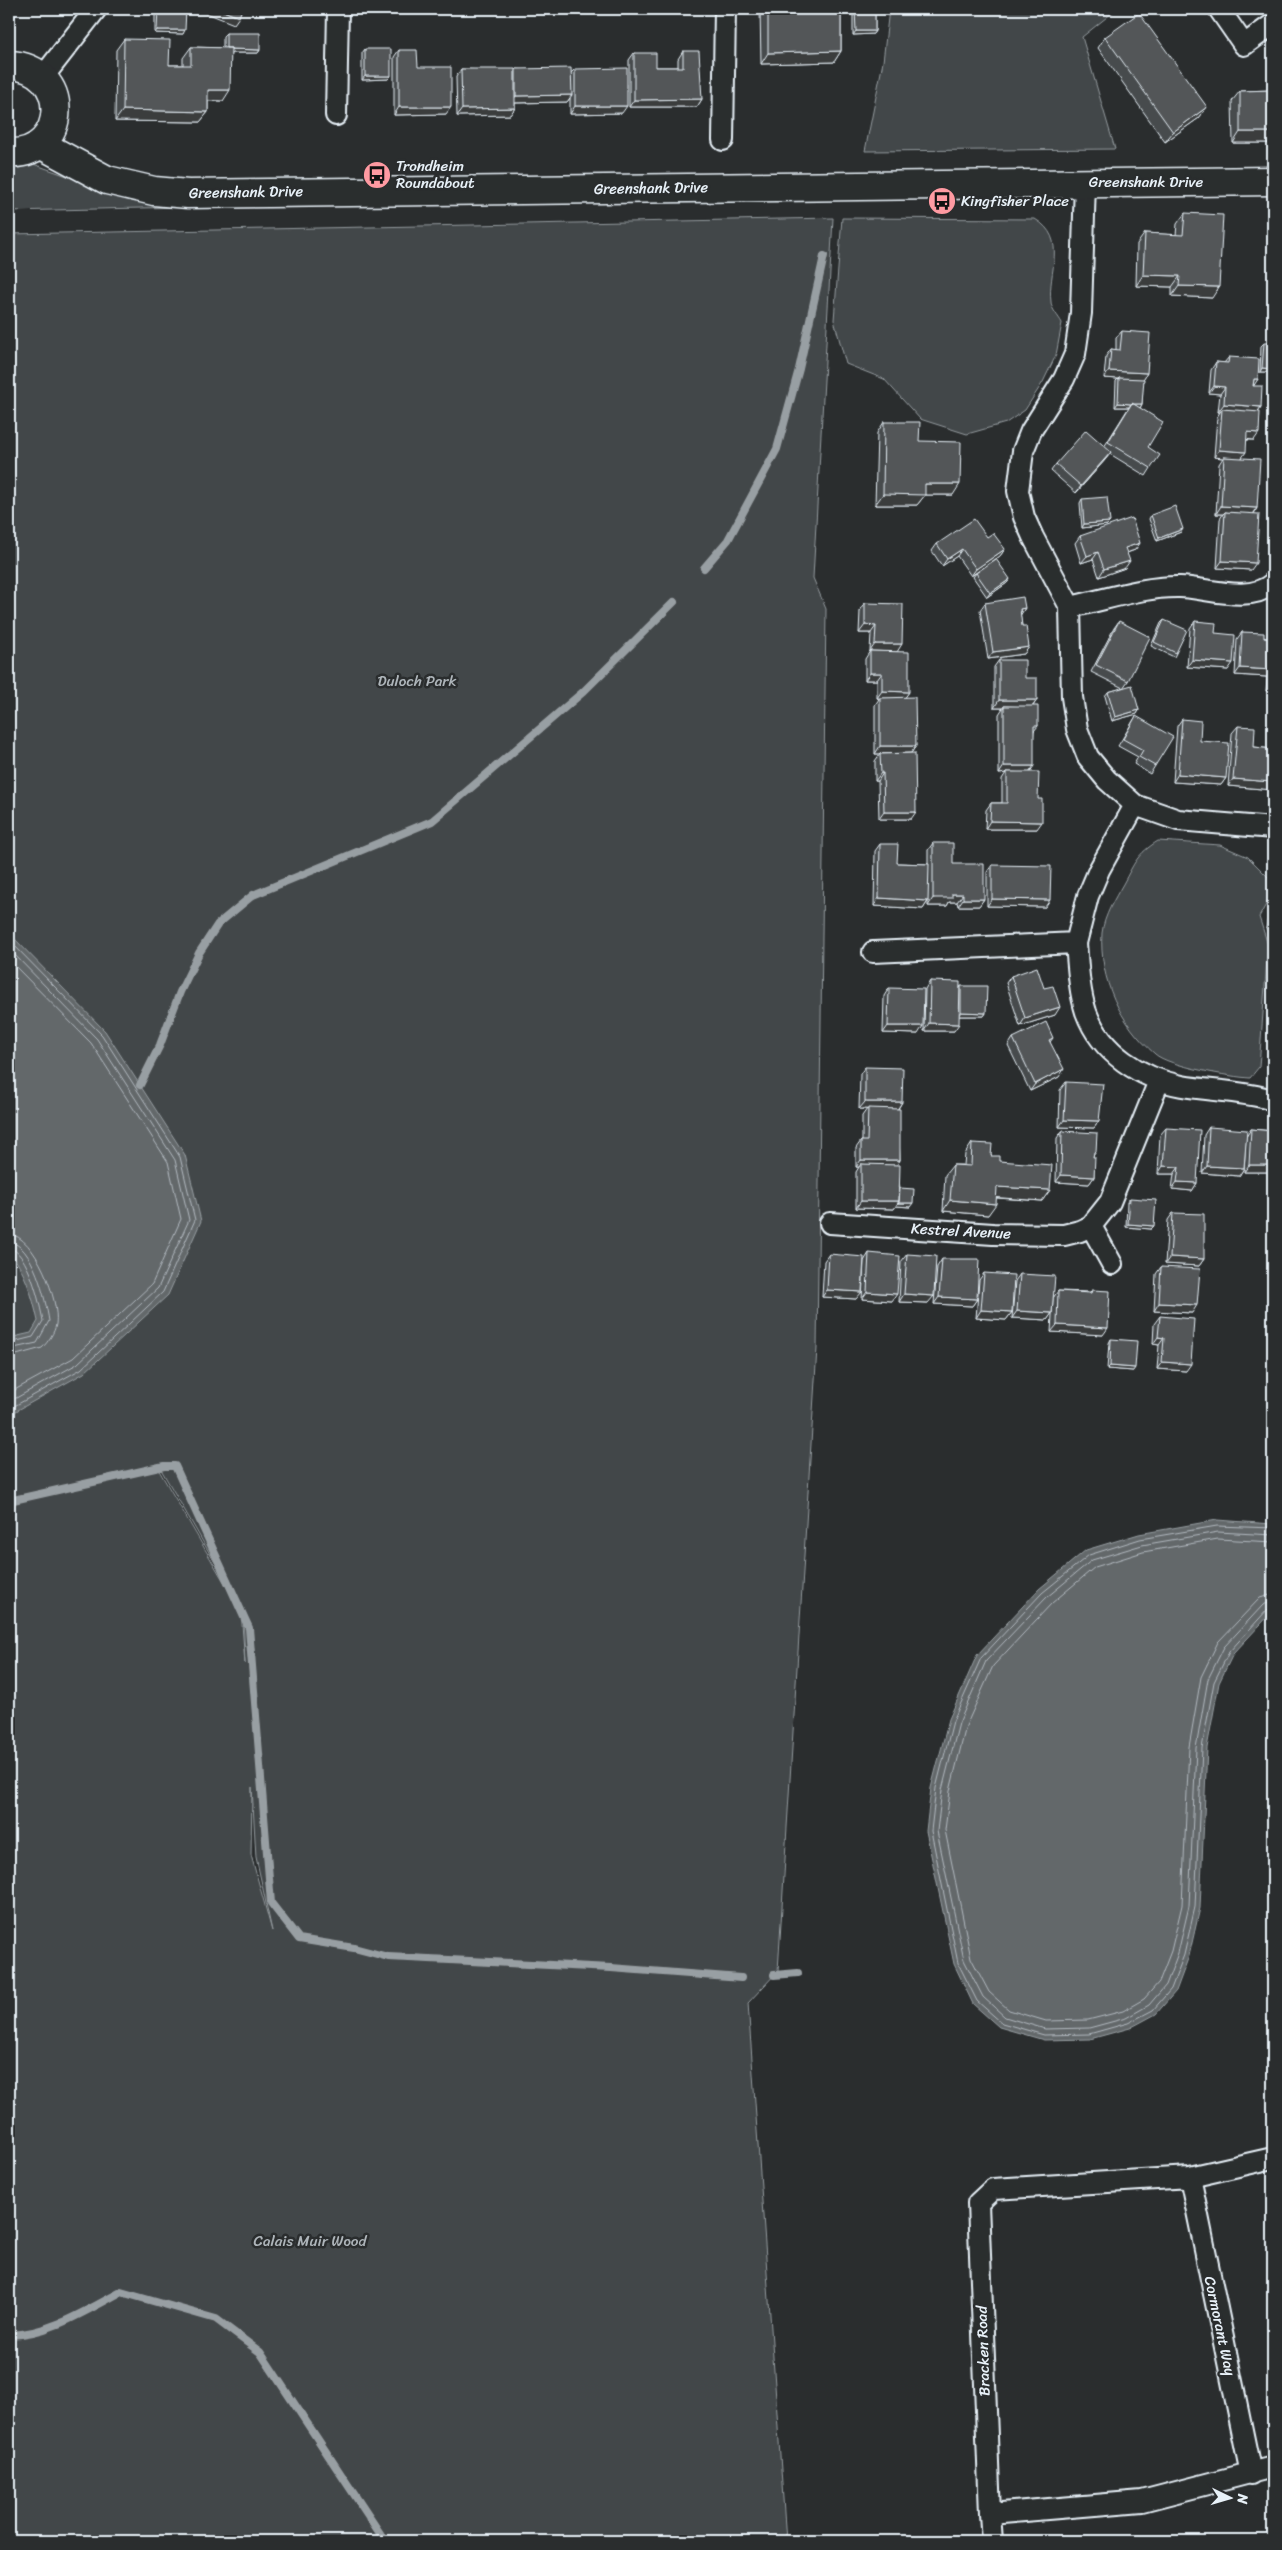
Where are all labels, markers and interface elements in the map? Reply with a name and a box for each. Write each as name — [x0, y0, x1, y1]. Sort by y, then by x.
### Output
place label: Trondheim Roundabout — [396, 153, 475, 196]
bus stop icon: Trondheim Roundabout — [362, 160, 392, 190]
street label: Greenshank Drive — [1089, 169, 1204, 195]
street label: Greenshank Drive — [594, 174, 709, 202]
street label: Greenshank Drive — [189, 178, 304, 206]
bus stop icon: Kingfisher Place — [927, 186, 957, 216]
place label: Kingfisher Place — [961, 188, 1069, 214]
park label: Duloch Park — [378, 668, 456, 694]
street label: Kestrel Avenue — [910, 1215, 1012, 1247]
park label: Calais Muir Wood — [254, 2228, 367, 2254]
street label: Cormorant Way — [1197, 2274, 1243, 2379]
street label: Bracken Road — [968, 2304, 998, 2397]
north arrow — [1204, 2472, 1254, 2522]
text: N — [1230, 2492, 1255, 2505]

